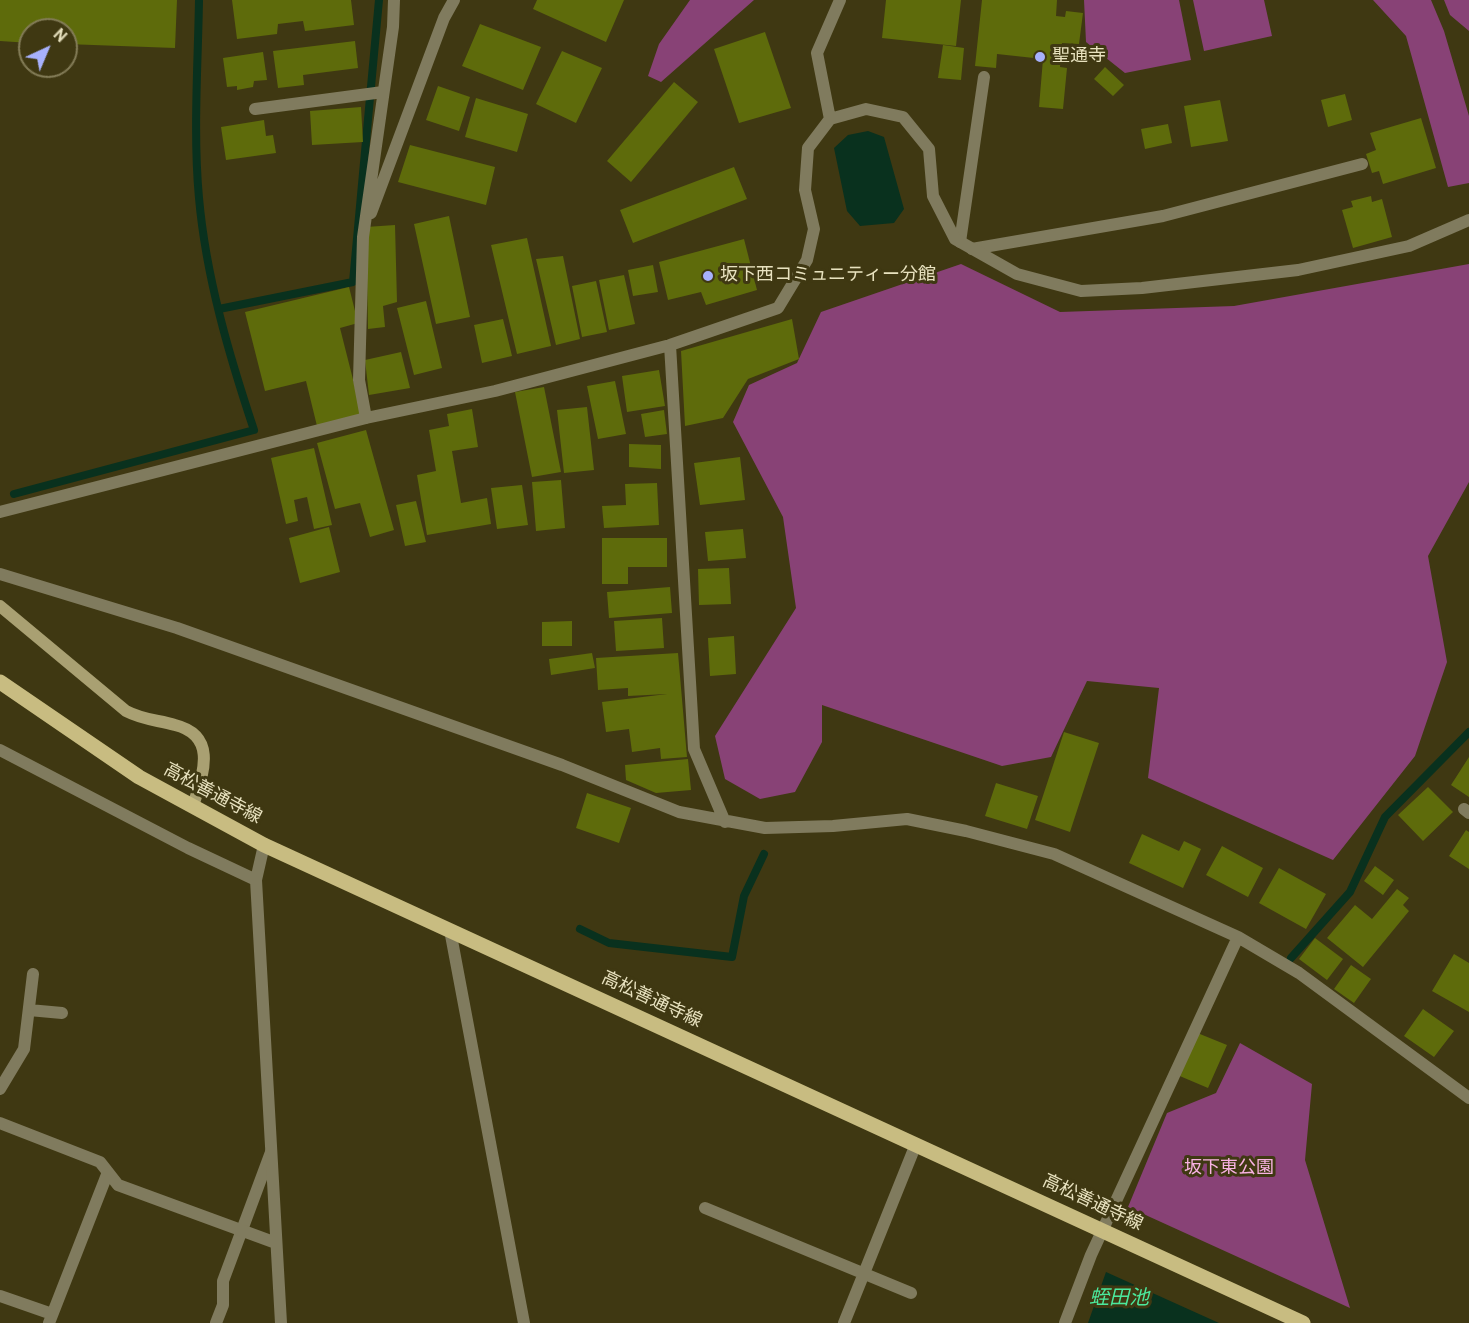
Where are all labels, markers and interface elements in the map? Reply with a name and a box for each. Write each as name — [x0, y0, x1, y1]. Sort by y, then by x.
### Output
north arrow — [18, 18, 78, 78]
text: N — [48, 25, 70, 48]
place label: 聖通寺 — [1052, 46, 1106, 68]
marker: 聖通寺 — [1033, 50, 1047, 64]
place label: 坂下西コミュニティー分館 — [720, 265, 936, 287]
marker: 坂下西コミュニティー分館 — [701, 269, 715, 283]
street label: 高松善通寺線 — [159, 760, 265, 830]
street label: 高松善通寺線 — [597, 968, 705, 1034]
park label: 坂下東公園 — [1184, 1158, 1274, 1180]
street label: 高松善通寺線 — [1038, 1171, 1146, 1237]
water label: 蛭田池 — [1089, 1288, 1149, 1312]

